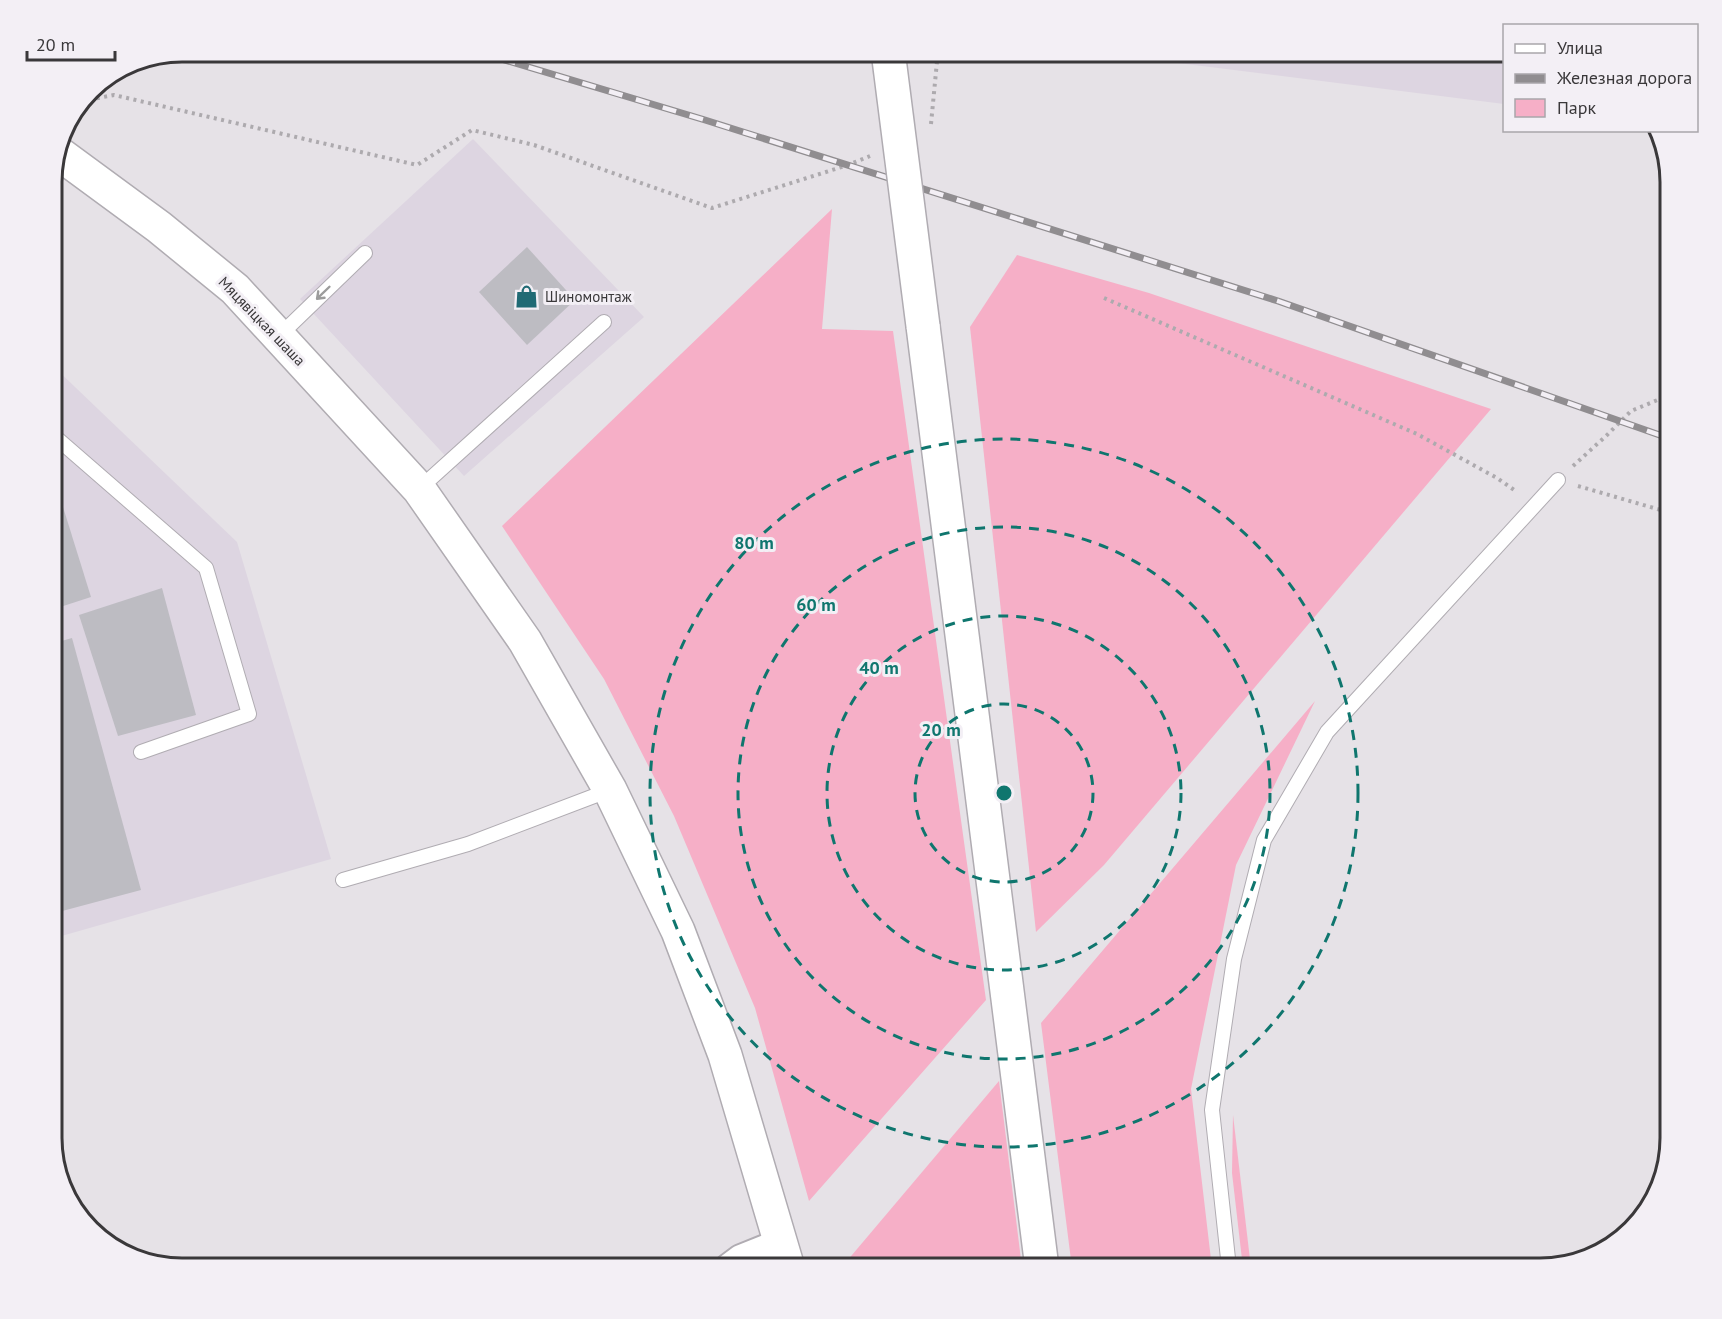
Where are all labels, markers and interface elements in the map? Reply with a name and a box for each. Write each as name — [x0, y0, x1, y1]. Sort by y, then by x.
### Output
scale bar — [27, 24, 116, 62]
legend — [1503, 24, 1698, 132]
text: 20 m — [36, 33, 75, 56]
text: Улица — [1557, 36, 1603, 59]
text: Железная дорога — [1556, 66, 1692, 89]
text: Парк — [1557, 96, 1597, 119]
street label: Мяцявіцкая шаша — [215, 272, 309, 370]
shop icon: Шиномонтаж — [514, 283, 540, 309]
one-way arrow — [316, 286, 331, 300]
place label: Шиномонтаж — [545, 287, 632, 306]
text: 80 m — [734, 531, 774, 554]
text: 60 m — [796, 593, 836, 616]
text: 40 m — [859, 656, 899, 679]
text: 20 m — [921, 718, 961, 741]
centre of rings — [994, 783, 1014, 803]

